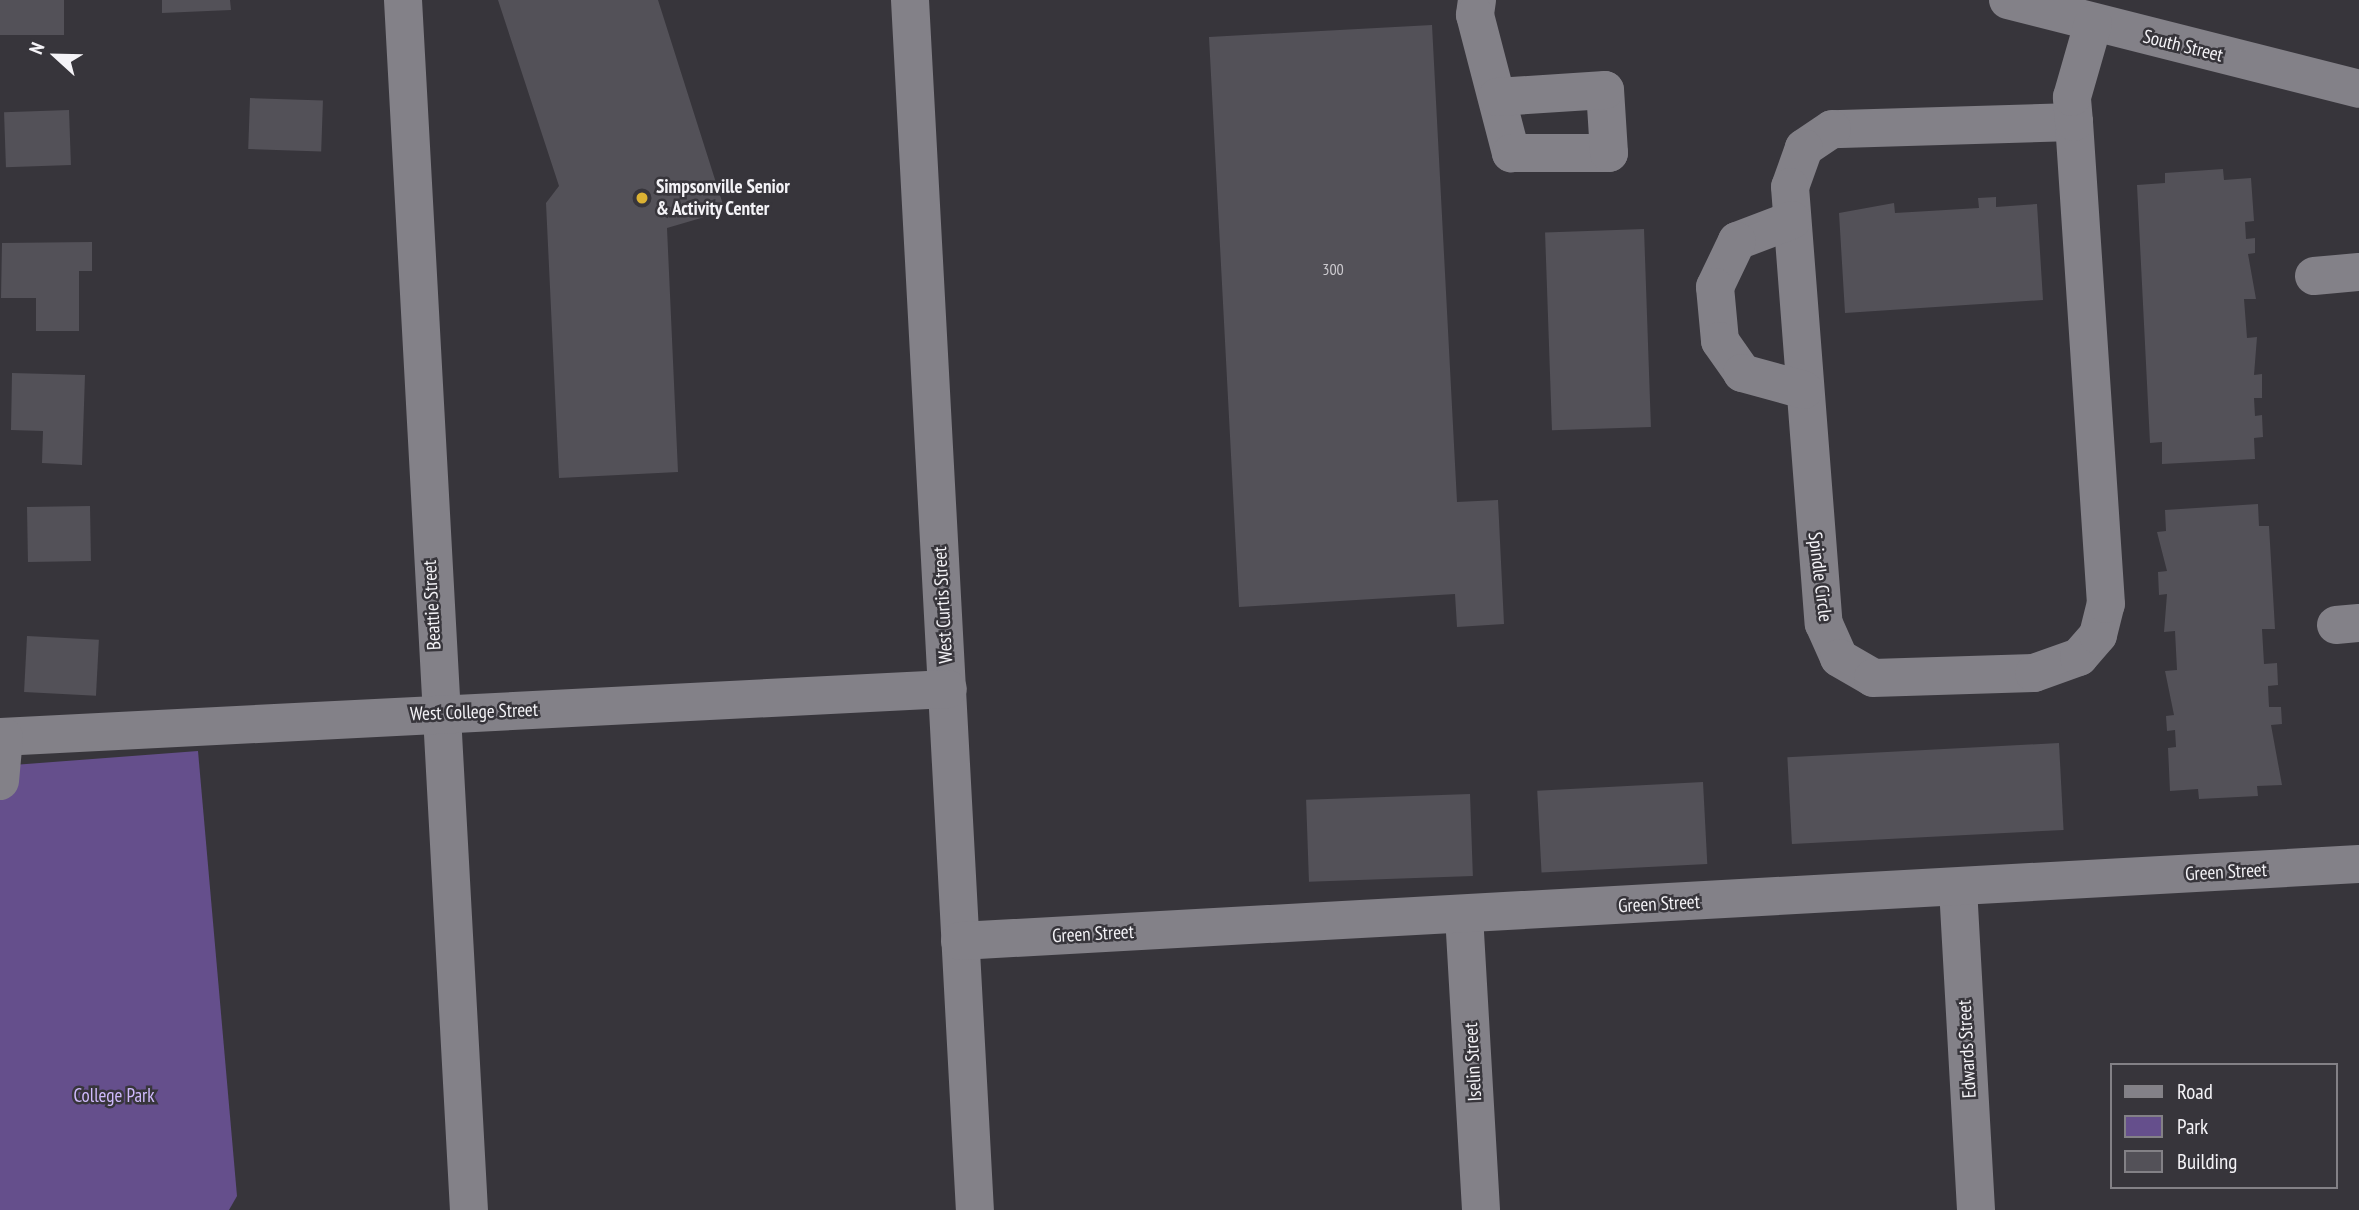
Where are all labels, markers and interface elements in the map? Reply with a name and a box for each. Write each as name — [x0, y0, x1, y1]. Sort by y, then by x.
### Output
north arrow — [21, 21, 91, 91]
street label: South Street — [2141, 25, 2225, 67]
text: N — [23, 39, 50, 57]
place label: Simpsonville Senior & Activity Center — [656, 176, 790, 220]
marker: Simpsonville Senior & Activity Center — [634, 190, 650, 206]
house number: 300 — [1322, 259, 1344, 279]
street label: Spindle Circle — [1803, 531, 1837, 623]
street label: West Curtis Street — [929, 546, 957, 664]
street label: Beattie Street — [418, 559, 446, 651]
street label: West College Street — [410, 698, 538, 726]
street label: Green Street — [2185, 858, 2267, 886]
street label: Green Street — [1618, 890, 1700, 918]
street label: Green Street — [1052, 920, 1134, 948]
street label: Edwards Street — [1953, 999, 1981, 1099]
street label: Iselin Street — [1460, 1022, 1486, 1102]
legend — [2110, 1063, 2338, 1189]
text: Road — [2177, 1078, 2213, 1105]
park label: College Park — [73, 1085, 155, 1107]
text: Park — [2177, 1113, 2208, 1140]
text: Building — [2177, 1148, 2237, 1175]

